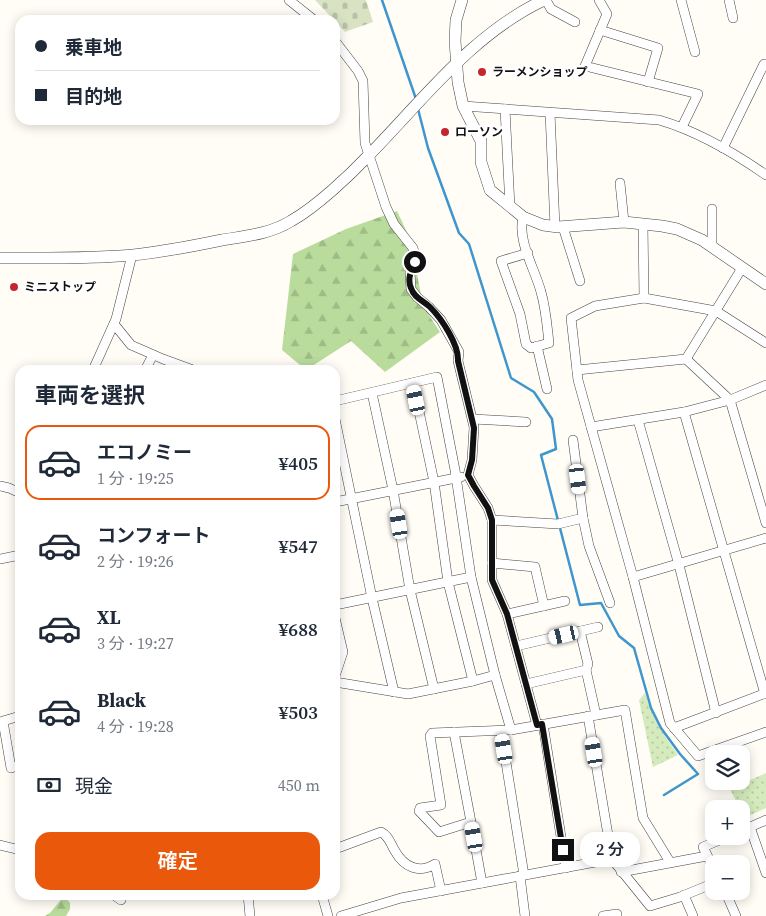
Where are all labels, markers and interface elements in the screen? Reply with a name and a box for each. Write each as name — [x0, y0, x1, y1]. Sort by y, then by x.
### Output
text: 乗車地 — [65, 34, 122, 60]
place label: ラーメンショップ — [492, 64, 588, 80]
marker: ラーメンショップ — [476, 66, 488, 78]
text: 目的地 — [65, 83, 122, 109]
place label: ローソン — [455, 124, 503, 140]
marker: ローソン — [439, 126, 451, 138]
route start — [404, 251, 426, 273]
place label: ミニストップ — [24, 279, 96, 295]
marker: ミニストップ — [8, 281, 20, 293]
text: 車両を選択 — [35, 380, 145, 410]
car — [405, 384, 426, 416]
text: エコノミー — [97, 439, 192, 465]
icon: car — [37, 440, 82, 485]
text: ¥405 — [278, 450, 318, 476]
car — [568, 463, 587, 495]
text: 1 分 · 19:25 — [97, 467, 174, 489]
car — [389, 508, 408, 540]
text: コンフォート — [97, 522, 210, 548]
icon: car — [37, 523, 82, 568]
text: ¥547 — [278, 533, 318, 559]
text: 2 分 · 19:26 — [97, 550, 174, 572]
text: XL — [97, 604, 120, 630]
icon: car — [37, 606, 82, 651]
text: ¥688 — [278, 616, 318, 642]
car — [547, 624, 580, 646]
text: 3 分 · 19:27 — [97, 632, 174, 654]
text: Black — [97, 687, 146, 713]
icon: car — [37, 689, 82, 734]
text: ¥503 — [278, 699, 318, 725]
text: 4 分 · 19:28 — [97, 715, 174, 737]
car — [494, 733, 513, 765]
car — [584, 736, 603, 768]
map controls — [705, 745, 750, 900]
button: layers — [705, 745, 750, 790]
icon: cash — [35, 771, 63, 799]
text: 現金 — [75, 773, 113, 799]
text: 450 m — [278, 774, 320, 796]
button: + — [705, 800, 750, 845]
car — [464, 821, 483, 853]
button: 確定 — [35, 832, 320, 890]
callout: 2 分 — [580, 832, 640, 868]
text: 2 分 — [596, 838, 624, 860]
route end — [552, 839, 574, 861]
button: − — [705, 855, 750, 900]

